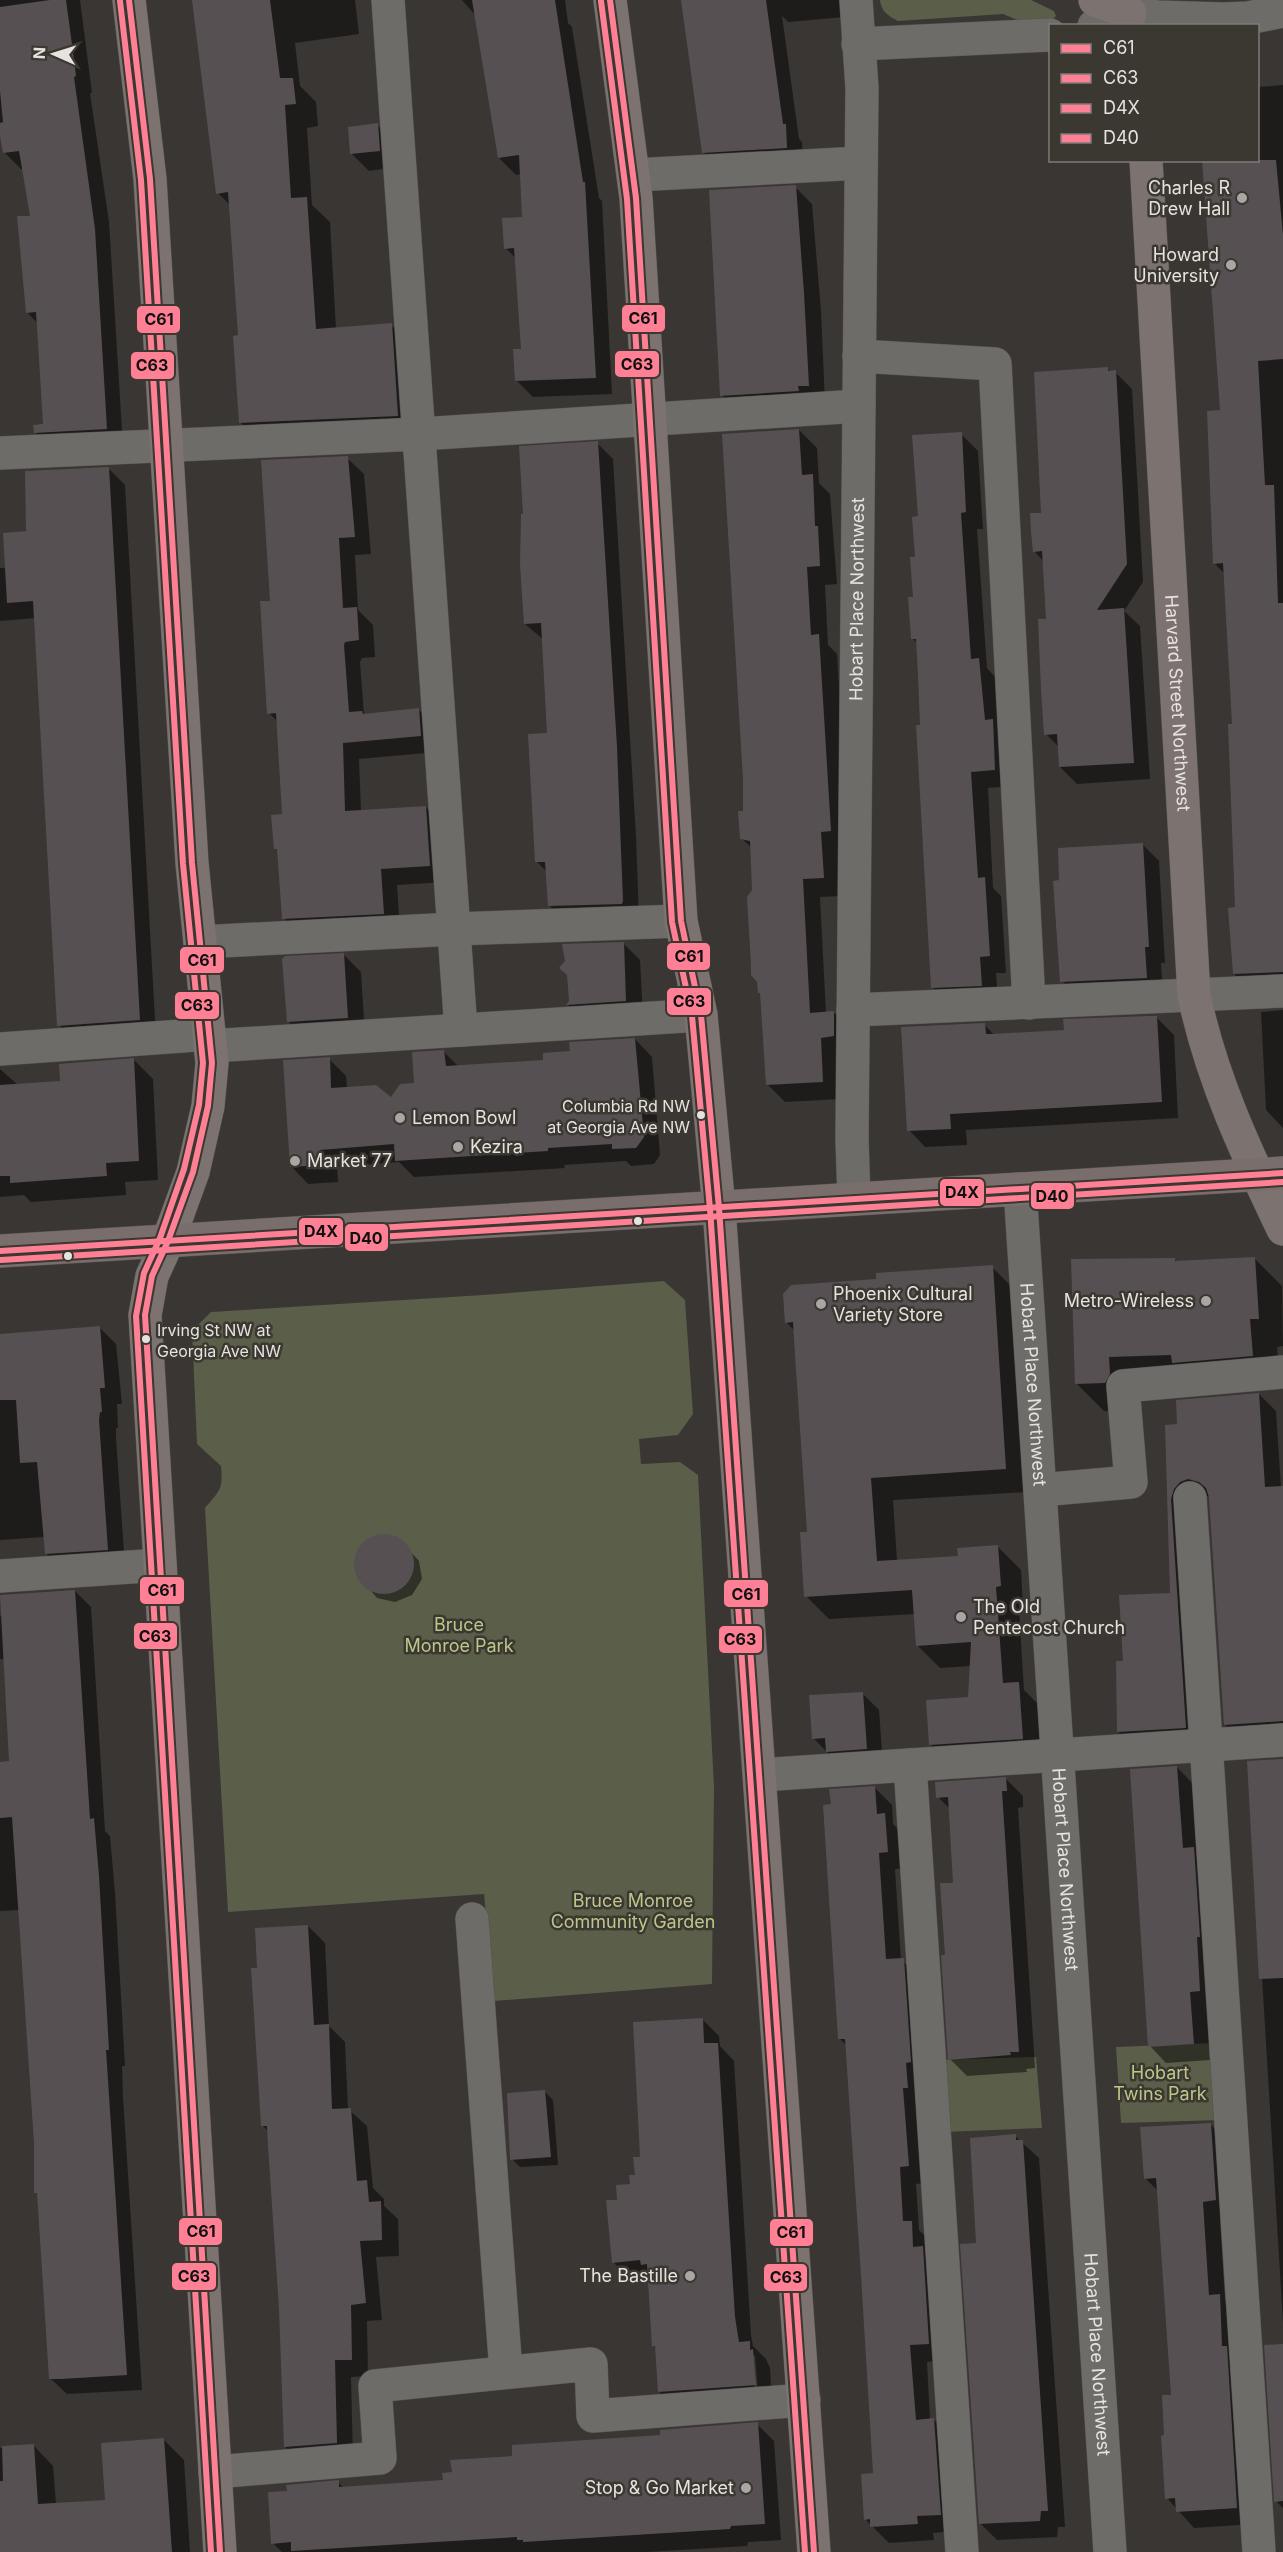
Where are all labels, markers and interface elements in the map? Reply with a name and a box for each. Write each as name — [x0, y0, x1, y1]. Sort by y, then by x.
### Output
north arrow — [24, 24, 84, 84]
legend — [1049, 24, 1259, 162]
text: C61 — [1103, 37, 1135, 58]
text: N — [29, 47, 49, 60]
text: C63 — [1103, 67, 1138, 88]
text: D4X — [1103, 97, 1140, 118]
text: D40 — [1103, 127, 1139, 148]
place label: Charles R Drew Hall — [1148, 177, 1230, 219]
marker: Charles R Drew Hall — [1235, 191, 1249, 205]
place label: Howard University — [1133, 244, 1219, 286]
marker: Howard University — [1224, 258, 1238, 272]
line badge: C61 — [621, 304, 666, 333]
line badge: C61 — [136, 305, 181, 334]
text: C61 — [628, 308, 658, 328]
text: C61 — [144, 309, 174, 329]
line badge: C63 — [614, 350, 660, 378]
line badge: C63 — [130, 351, 175, 380]
text: C63 — [621, 354, 653, 374]
text: C63 — [136, 355, 168, 375]
street label: Hobart Place Northwest — [845, 497, 868, 701]
street label: Harvard Street Northwest — [1161, 594, 1194, 812]
line badge: C61 — [666, 942, 711, 971]
line badge: C61 — [179, 946, 225, 974]
text: C61 — [674, 946, 704, 966]
text: C61 — [187, 950, 217, 970]
line badge: C63 — [666, 987, 712, 1016]
line badge: C63 — [174, 991, 220, 1020]
text: C63 — [673, 991, 705, 1011]
text: C63 — [181, 995, 213, 1015]
place label: Columbia Rd NW at Georgia Ave NW — [547, 1096, 690, 1137]
place label: Lemon Bowl — [412, 1107, 516, 1128]
marker: Columbia Rd NW at Georgia Ave NW — [695, 1109, 707, 1121]
marker: Lemon Bowl — [393, 1111, 407, 1125]
place label: Kezira — [470, 1136, 523, 1157]
marker: Kezira — [451, 1140, 465, 1154]
place label: Market 77 — [307, 1150, 392, 1171]
marker: Market 77 — [288, 1154, 302, 1168]
line badge: D4X — [939, 1178, 985, 1207]
text: D4X — [945, 1182, 979, 1202]
line badge: D40 — [1030, 1182, 1075, 1210]
text: D40 — [1035, 1186, 1069, 1206]
unlabelled marker — [632, 1215, 644, 1227]
line badge: D4X — [298, 1217, 344, 1246]
text: D4X — [304, 1221, 338, 1241]
line badge: D40 — [344, 1223, 389, 1252]
text: D40 — [349, 1228, 383, 1248]
unlabelled marker — [62, 1250, 74, 1262]
street label: Hobart Place Northwest — [1016, 1282, 1051, 1487]
place label: Phoenix Cultural Variety Store — [833, 1283, 973, 1325]
place label: Metro-Wireless — [1064, 1290, 1194, 1311]
marker: Metro-Wireless — [1199, 1294, 1213, 1308]
marker: Phoenix Cultural Variety Store — [814, 1297, 828, 1311]
place label: Irving St NW at Georgia Ave NW — [157, 1320, 281, 1361]
marker: Irving St NW at Georgia Ave NW — [140, 1333, 152, 1345]
line badge: C61 — [139, 1576, 185, 1605]
line badge: C61 — [723, 1579, 769, 1608]
text: C61 — [147, 1580, 177, 1600]
text: C61 — [731, 1584, 761, 1604]
place label: The Old Pentecost Church — [973, 1596, 1125, 1638]
marker: The Old Pentecost Church — [954, 1610, 968, 1624]
park label: Bruce Monroe Park — [404, 1614, 514, 1656]
line badge: C63 — [133, 1622, 178, 1650]
line badge: C63 — [718, 1625, 763, 1654]
text: C63 — [139, 1626, 171, 1646]
text: C63 — [724, 1629, 756, 1649]
street label: Hobart Place Northwest — [1048, 1767, 1083, 1972]
park label: Bruce Monroe Community Garden — [551, 1890, 715, 1932]
park label: Hobart Twins Park — [1113, 2062, 1207, 2104]
line badge: C61 — [178, 2217, 223, 2246]
line badge: C61 — [769, 2218, 814, 2247]
text: C61 — [186, 2221, 216, 2241]
text: C61 — [776, 2222, 806, 2242]
street label: Hobart Place Northwest — [1080, 2252, 1115, 2457]
line badge: C63 — [171, 2262, 217, 2291]
line badge: C63 — [763, 2263, 808, 2292]
place label: The Bastille — [579, 2265, 678, 2286]
text: C63 — [178, 2266, 210, 2286]
text: C63 — [770, 2267, 802, 2287]
marker: The Bastille — [683, 2269, 697, 2283]
place label: Stop & Go Market — [585, 2477, 734, 2498]
marker: Stop & Go Market — [739, 2481, 753, 2495]

